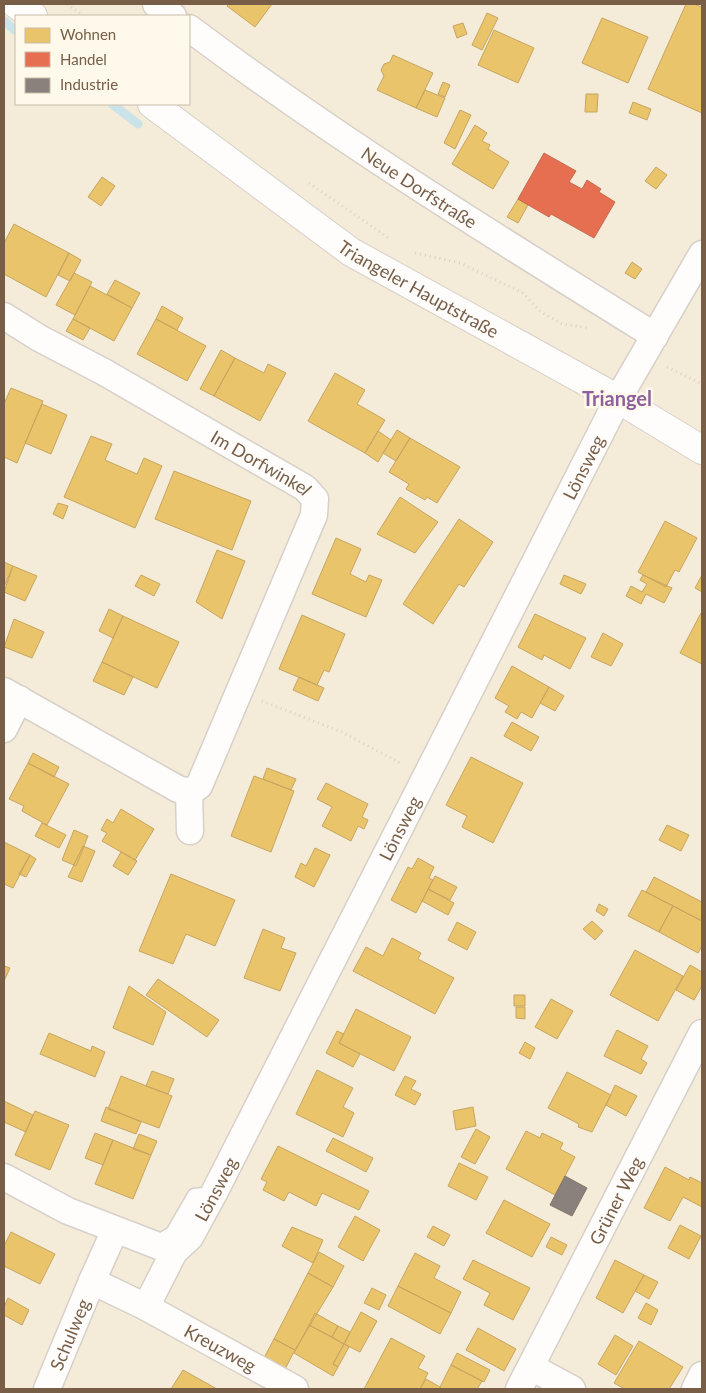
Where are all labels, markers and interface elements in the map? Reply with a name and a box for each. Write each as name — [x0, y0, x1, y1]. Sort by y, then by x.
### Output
legend — [15, 15, 190, 105]
text: Wohnen — [60, 25, 116, 43]
text: Handel — [60, 50, 107, 68]
text: Industrie — [60, 75, 118, 93]
street label: Neue Dorfstraße — [357, 142, 481, 233]
street label: Triangeler Hauptstraße — [334, 235, 503, 342]
district label: Triangel — [582, 386, 652, 410]
street label: Im Dorfwinkel — [207, 425, 317, 499]
street label: Lönsweg — [558, 431, 609, 503]
street label: Lönsweg — [374, 792, 425, 864]
street label: Lönsweg — [190, 1153, 242, 1225]
street label: Grüner Weg — [584, 1153, 648, 1248]
street label: Schulweg — [45, 1295, 94, 1374]
street label: Kreuzweg — [181, 1319, 260, 1377]

